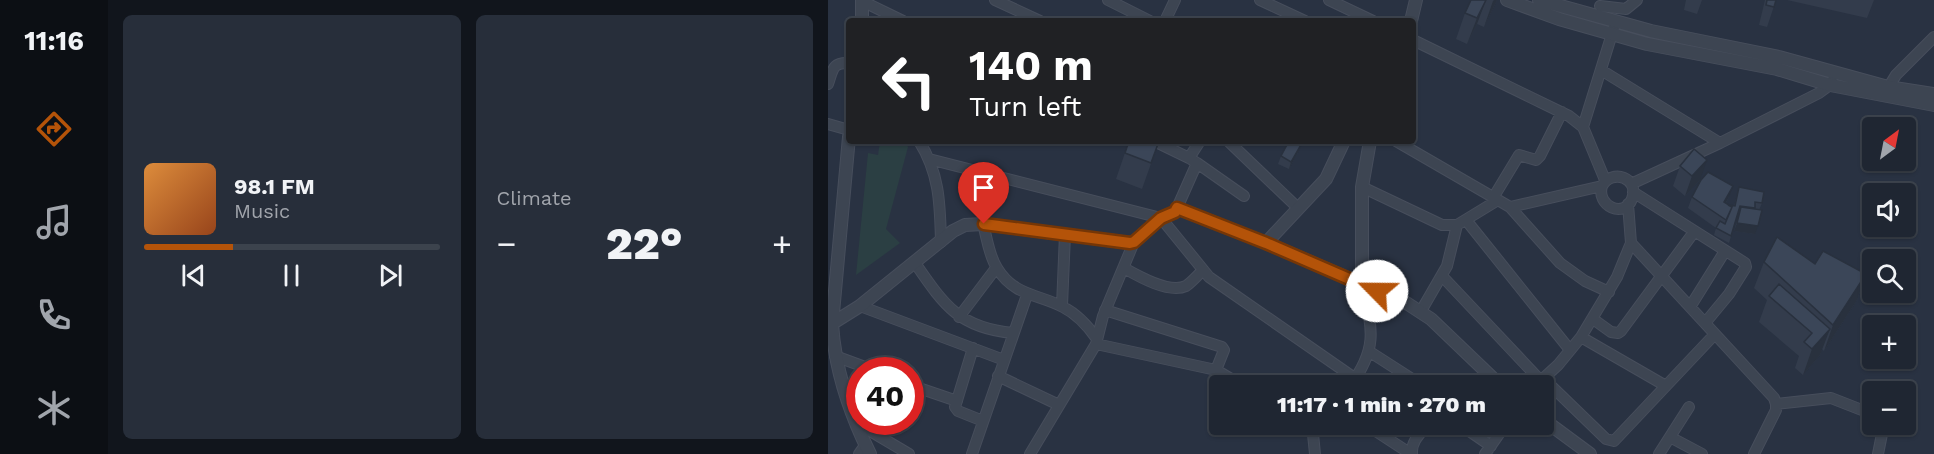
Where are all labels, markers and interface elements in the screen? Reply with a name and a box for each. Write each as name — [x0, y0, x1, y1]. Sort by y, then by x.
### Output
text: 11:16 — [24, 25, 84, 57]
text: 140 m — [969, 41, 1093, 90]
icon: left — [870, 42, 948, 120]
text: Turn left — [969, 91, 1081, 123]
icon: directions — [33, 108, 75, 150]
north arrow — [1862, 117, 1916, 171]
map controls — [1862, 117, 1916, 435]
pin — [958, 162, 1009, 224]
icon: arrive — [967, 171, 1000, 204]
text: 98.1 FM — [234, 174, 315, 199]
button: sound — [1862, 183, 1916, 237]
text: Climate — [497, 186, 572, 210]
text: Music — [234, 199, 290, 223]
icon: music — [33, 201, 75, 243]
text: 22° — [606, 217, 683, 270]
text: − — [497, 224, 516, 263]
text: + — [772, 224, 792, 263]
button: search — [1862, 249, 1916, 303]
icon: previous — [177, 259, 210, 292]
icon: pause — [275, 259, 308, 292]
icon: next — [374, 259, 407, 292]
position arrow — [1345, 259, 1409, 323]
icon: phone — [33, 294, 75, 336]
button: + — [1862, 315, 1916, 369]
speed limit sign: 40 — [846, 357, 924, 435]
button: − — [1862, 381, 1916, 435]
icon: climate — [33, 387, 75, 429]
text: 11:17 · 1 min · 270 m — [1277, 392, 1486, 417]

